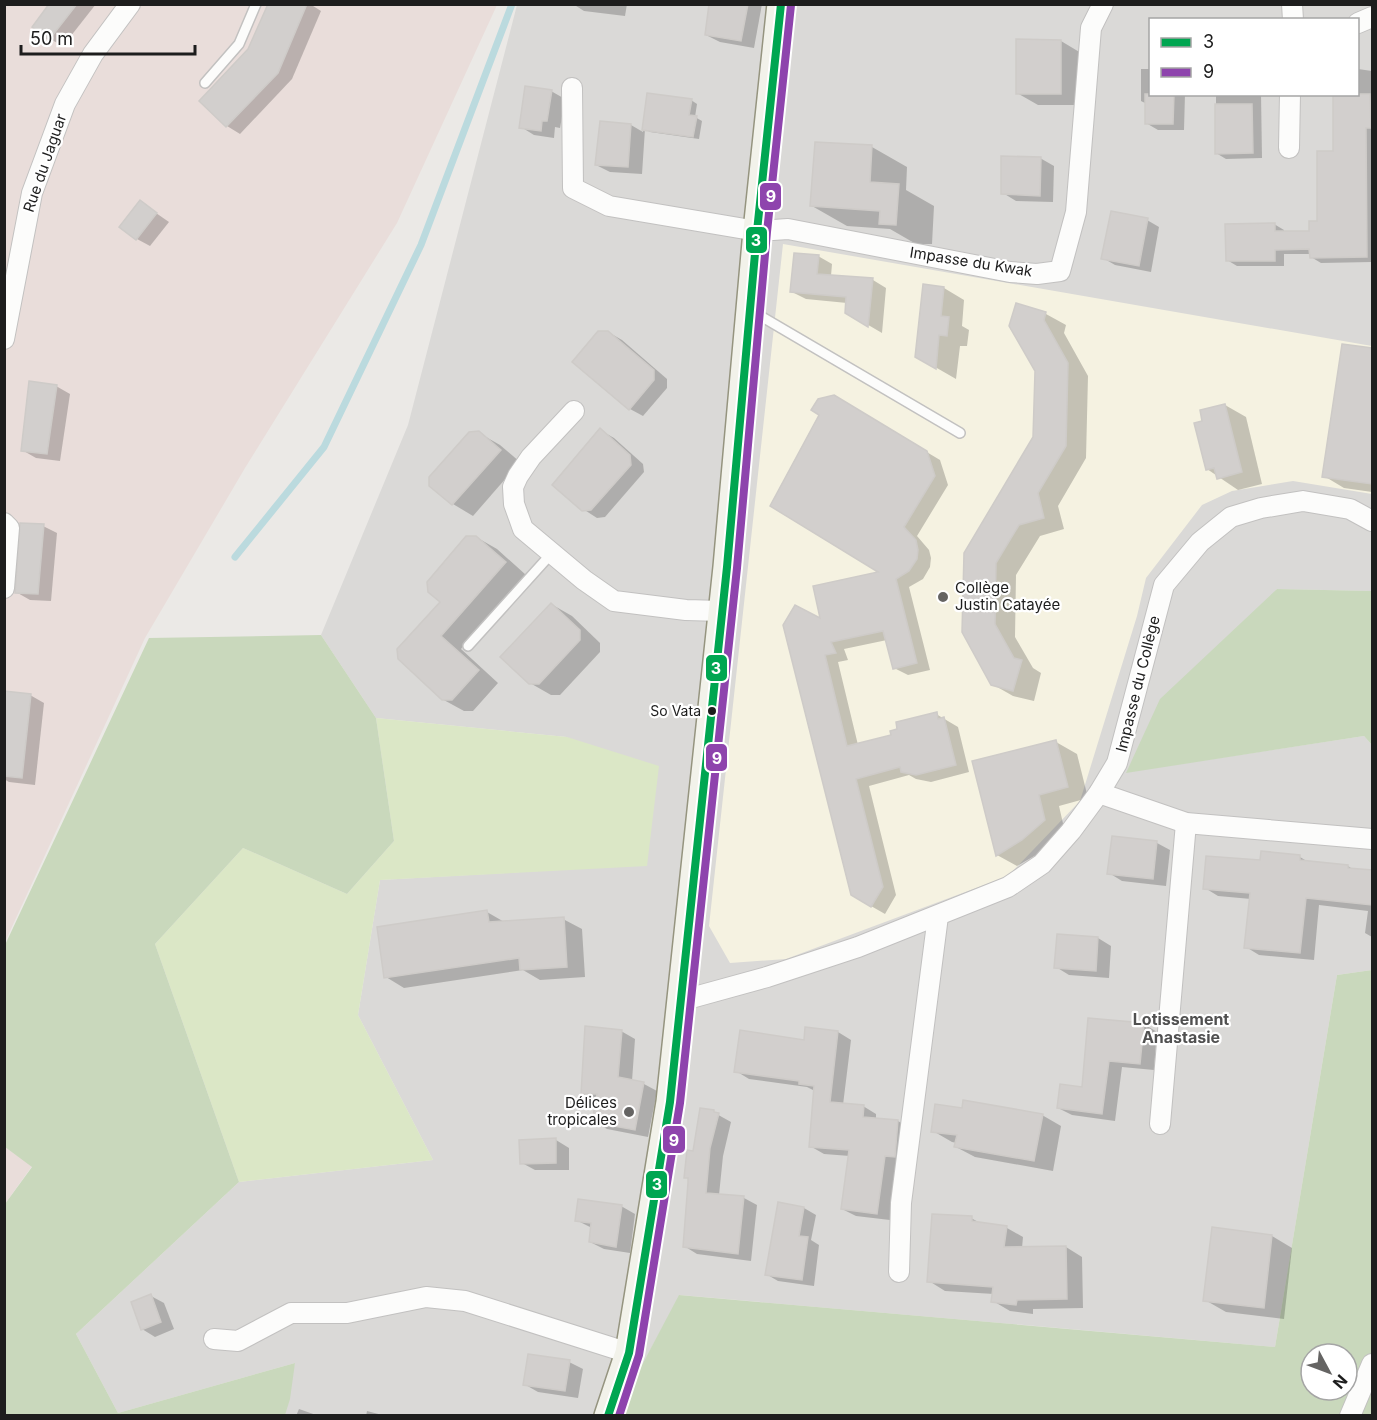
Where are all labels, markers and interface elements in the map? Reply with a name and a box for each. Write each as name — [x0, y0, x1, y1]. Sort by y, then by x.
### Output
scale bar — [21, 18, 195, 56]
legend — [1149, 18, 1359, 96]
text: 50 m — [30, 28, 73, 49]
text: 3 — [1203, 31, 1214, 52]
text: 9 — [1203, 61, 1214, 82]
street label: Rue du Jaguar — [19, 111, 70, 215]
line badge: 9 — [759, 182, 782, 211]
text: 9 — [766, 186, 776, 206]
line badge: 3 — [745, 226, 768, 254]
text: 3 — [751, 230, 761, 250]
street label: Impasse du Kwak — [908, 242, 1035, 281]
place label: Collège Justin Catayée — [955, 578, 1060, 614]
marker: Collège Justin Catayée — [936, 590, 950, 604]
street label: Impasse du Collège — [1111, 614, 1164, 754]
line badge: 3 — [705, 654, 728, 682]
text: 3 — [711, 658, 721, 678]
place label: So Vata — [650, 702, 701, 719]
marker: So Vata — [706, 705, 718, 717]
line badge: 9 — [705, 743, 728, 772]
text: 9 — [712, 748, 722, 768]
district label: Lotissement Anastasie — [1133, 1009, 1229, 1047]
place label: Délices tropicales — [547, 1093, 617, 1129]
marker: Délices tropicales — [622, 1105, 636, 1119]
line badge: 9 — [662, 1125, 686, 1154]
text: 9 — [669, 1130, 679, 1150]
line badge: 3 — [645, 1170, 668, 1199]
text: 3 — [652, 1174, 662, 1194]
north arrow — [1299, 1342, 1359, 1402]
text: N — [1329, 1371, 1352, 1393]

